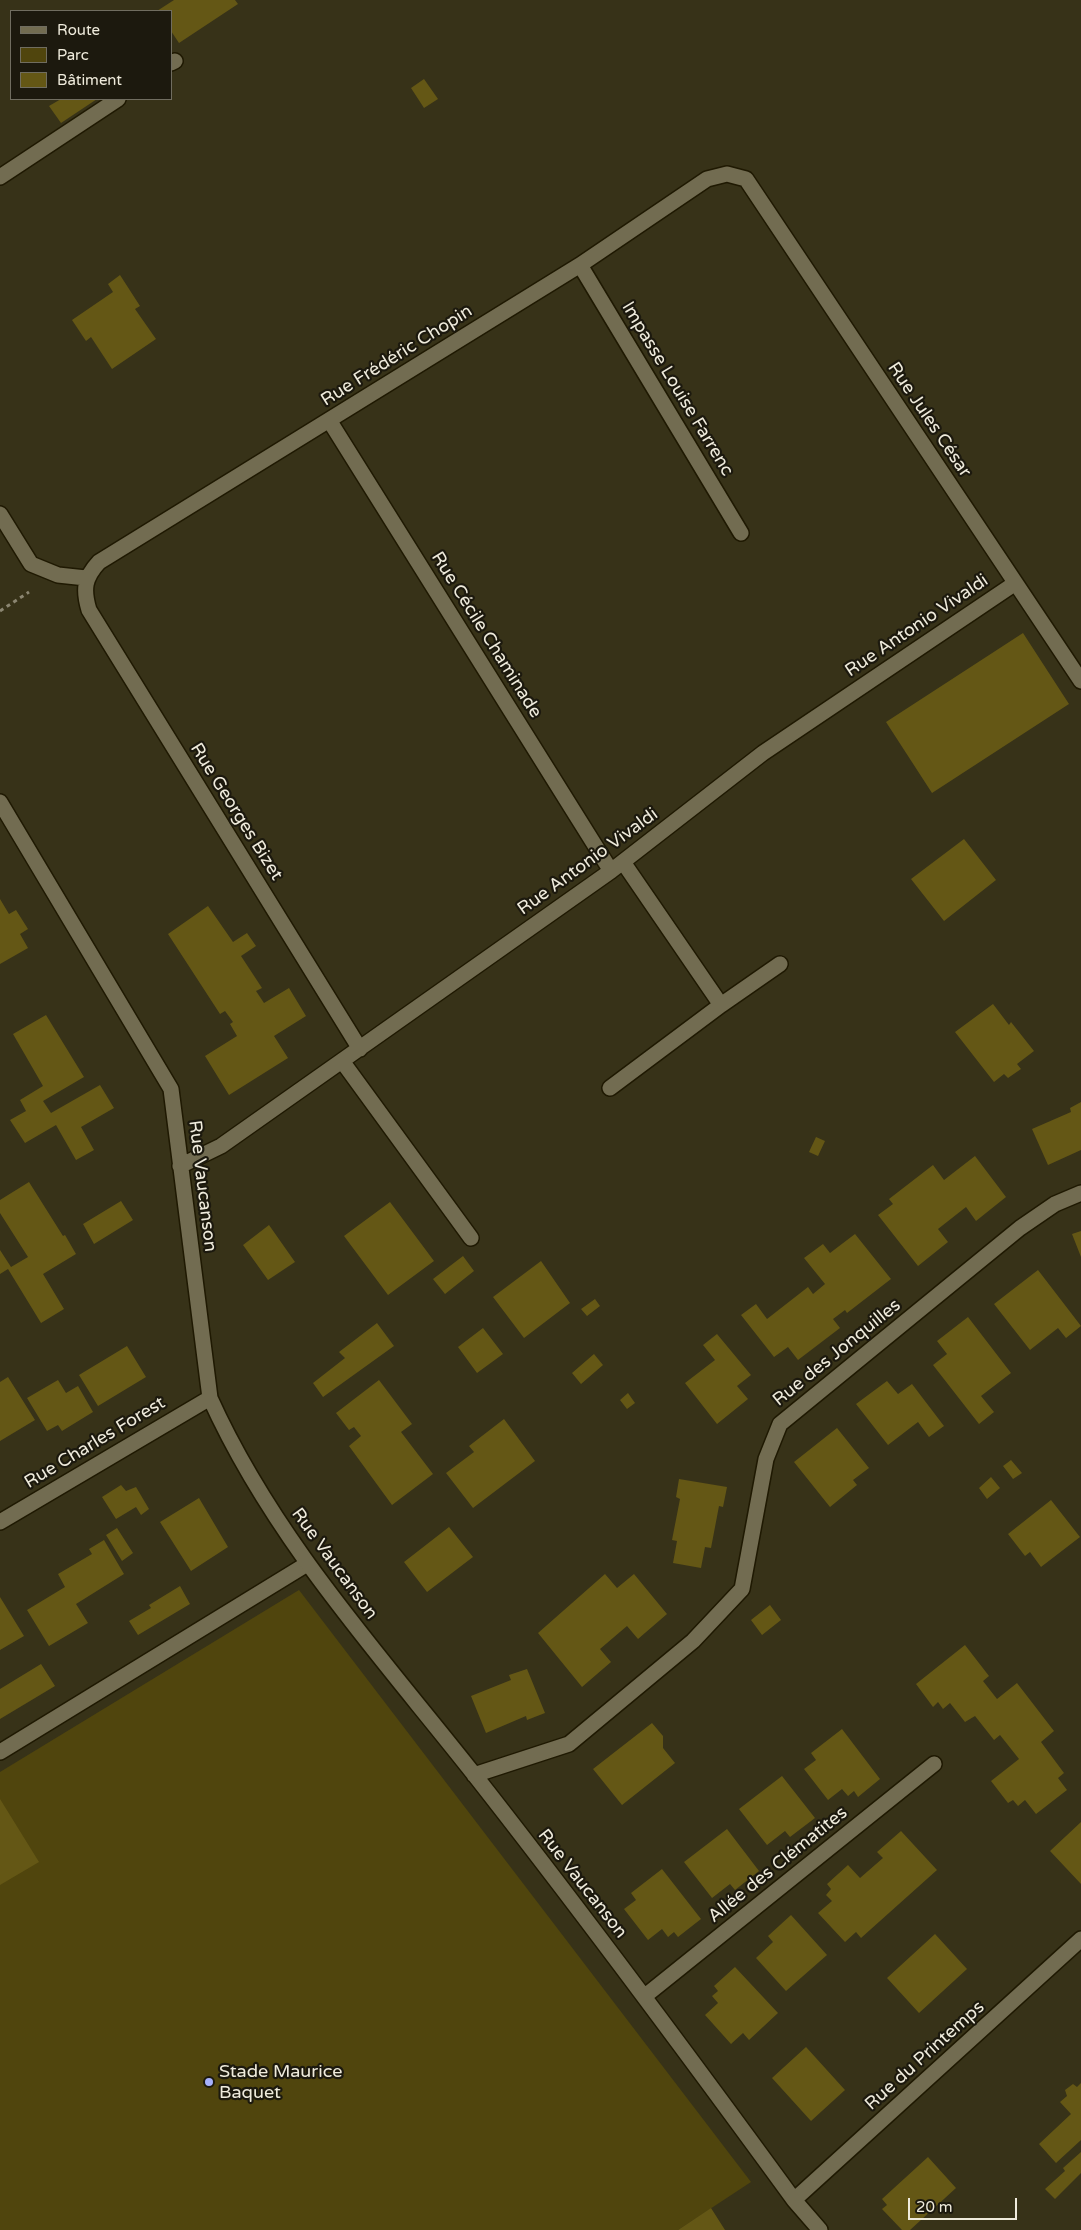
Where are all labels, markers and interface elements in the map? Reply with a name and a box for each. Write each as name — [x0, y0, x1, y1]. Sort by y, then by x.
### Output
legend — [10, 10, 172, 100]
text: Route — [57, 21, 100, 39]
text: Parc — [57, 46, 89, 64]
text: Bâtiment — [57, 71, 122, 89]
street label: Impasse Louise Farrenc — [616, 298, 738, 480]
street label: Rue Frédéric Chopin — [317, 301, 477, 411]
street label: Rue Jules César — [883, 358, 975, 482]
street label: Rue Cécile Chaminade — [426, 548, 546, 722]
street label: Rue Antonio Vivaldi — [841, 570, 993, 682]
street label: Rue Georges Bizet — [185, 739, 287, 885]
street label: Rue Antonio Vivaldi — [514, 804, 662, 920]
street label: Rue Vaucanson — [183, 1119, 221, 1253]
street label: Rue des Jonquilles — [769, 1295, 905, 1411]
street label: Rue Charles Forest — [21, 1392, 169, 1494]
street label: Rue Vaucanson — [286, 1504, 382, 1624]
street label: Allée des Clématites — [704, 1802, 852, 1928]
street label: Rue Vaucanson — [533, 1825, 631, 1943]
street label: Rue du Printemps — [861, 1997, 989, 2115]
place label: Stade Maurice Baquet — [219, 2061, 342, 2104]
marker: Stade Maurice Baquet — [203, 2076, 215, 2088]
scale bar — [911, 2188, 1020, 2220]
text: 20 m — [916, 2198, 953, 2216]

